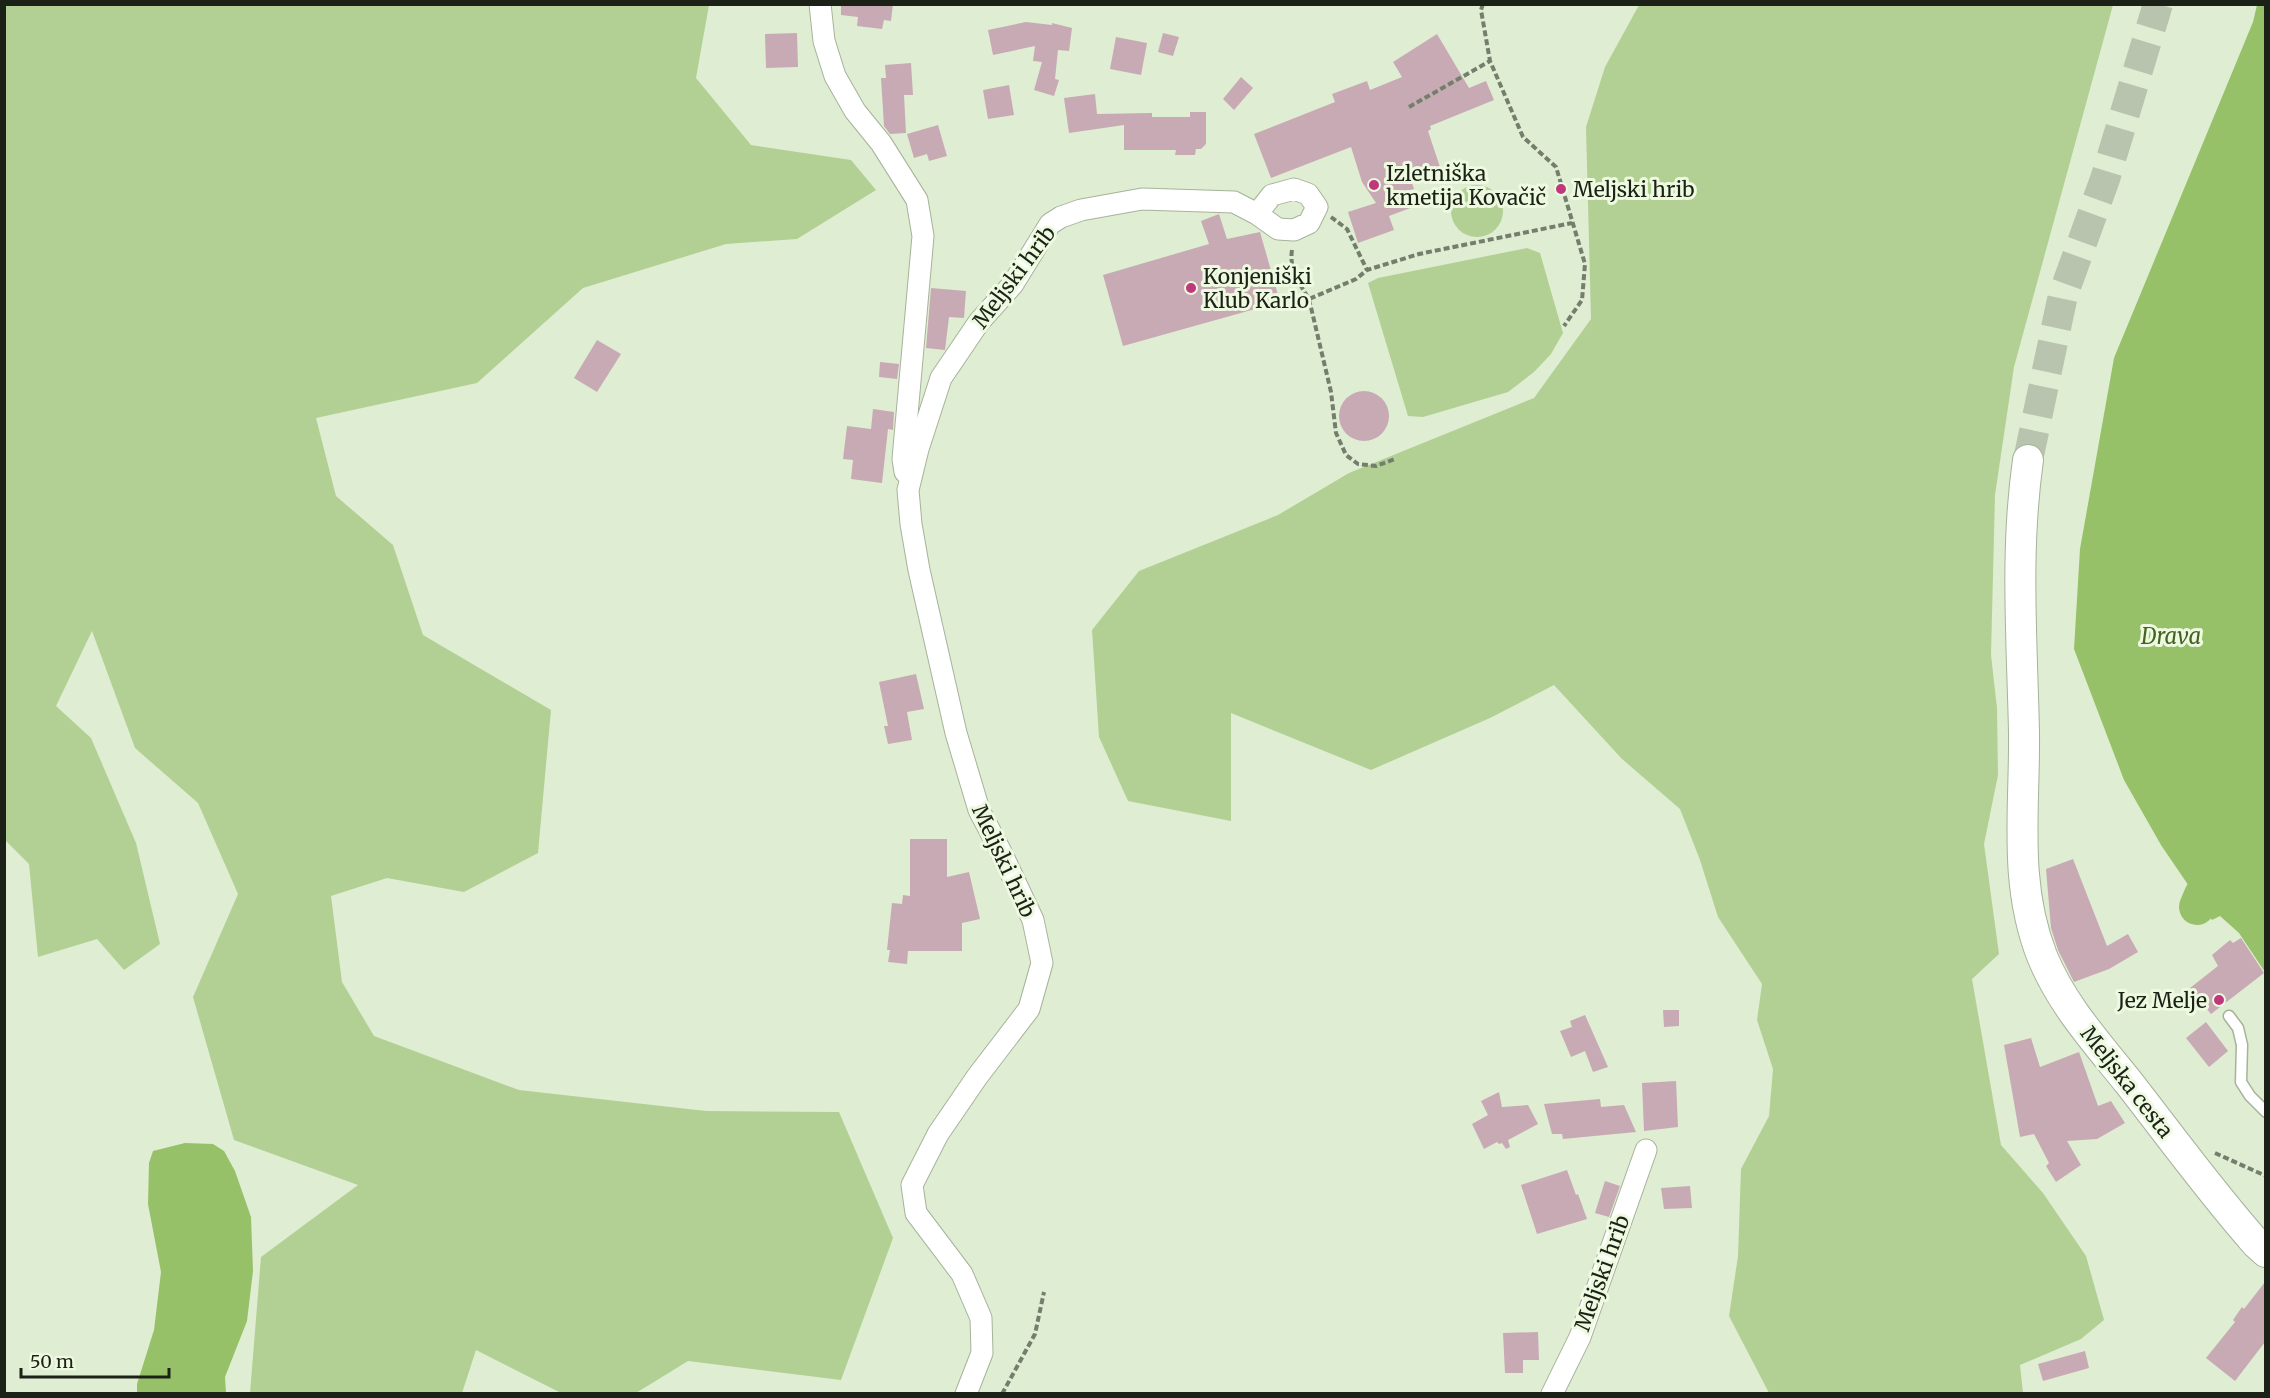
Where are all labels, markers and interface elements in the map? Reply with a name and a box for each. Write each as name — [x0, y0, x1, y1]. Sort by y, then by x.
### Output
place label: Izletniška kmetija Kovačič — [1386, 160, 1546, 211]
place label: Meljski hrib — [1573, 176, 1695, 203]
marker: Izletniška kmetija Kovačič — [1367, 178, 1381, 192]
marker: Meljski hrib — [1554, 182, 1568, 196]
street label: Meljski hrib — [967, 220, 1061, 334]
place label: Konjeniški Klub Karlo — [1203, 263, 1312, 314]
marker: Konjeniški Klub Karlo — [1184, 281, 1198, 295]
water label: Drava — [2140, 622, 2201, 650]
street label: Meljski hrib — [966, 800, 1042, 922]
place label: Jez Melje — [2116, 987, 2207, 1014]
marker: Jez Melje — [2212, 993, 2226, 1007]
street label: Meljska cesta — [2075, 1021, 2179, 1143]
street label: Meljski hrib — [1569, 1211, 1635, 1335]
scale bar — [21, 1341, 170, 1379]
text: 50 m — [30, 1350, 74, 1373]

